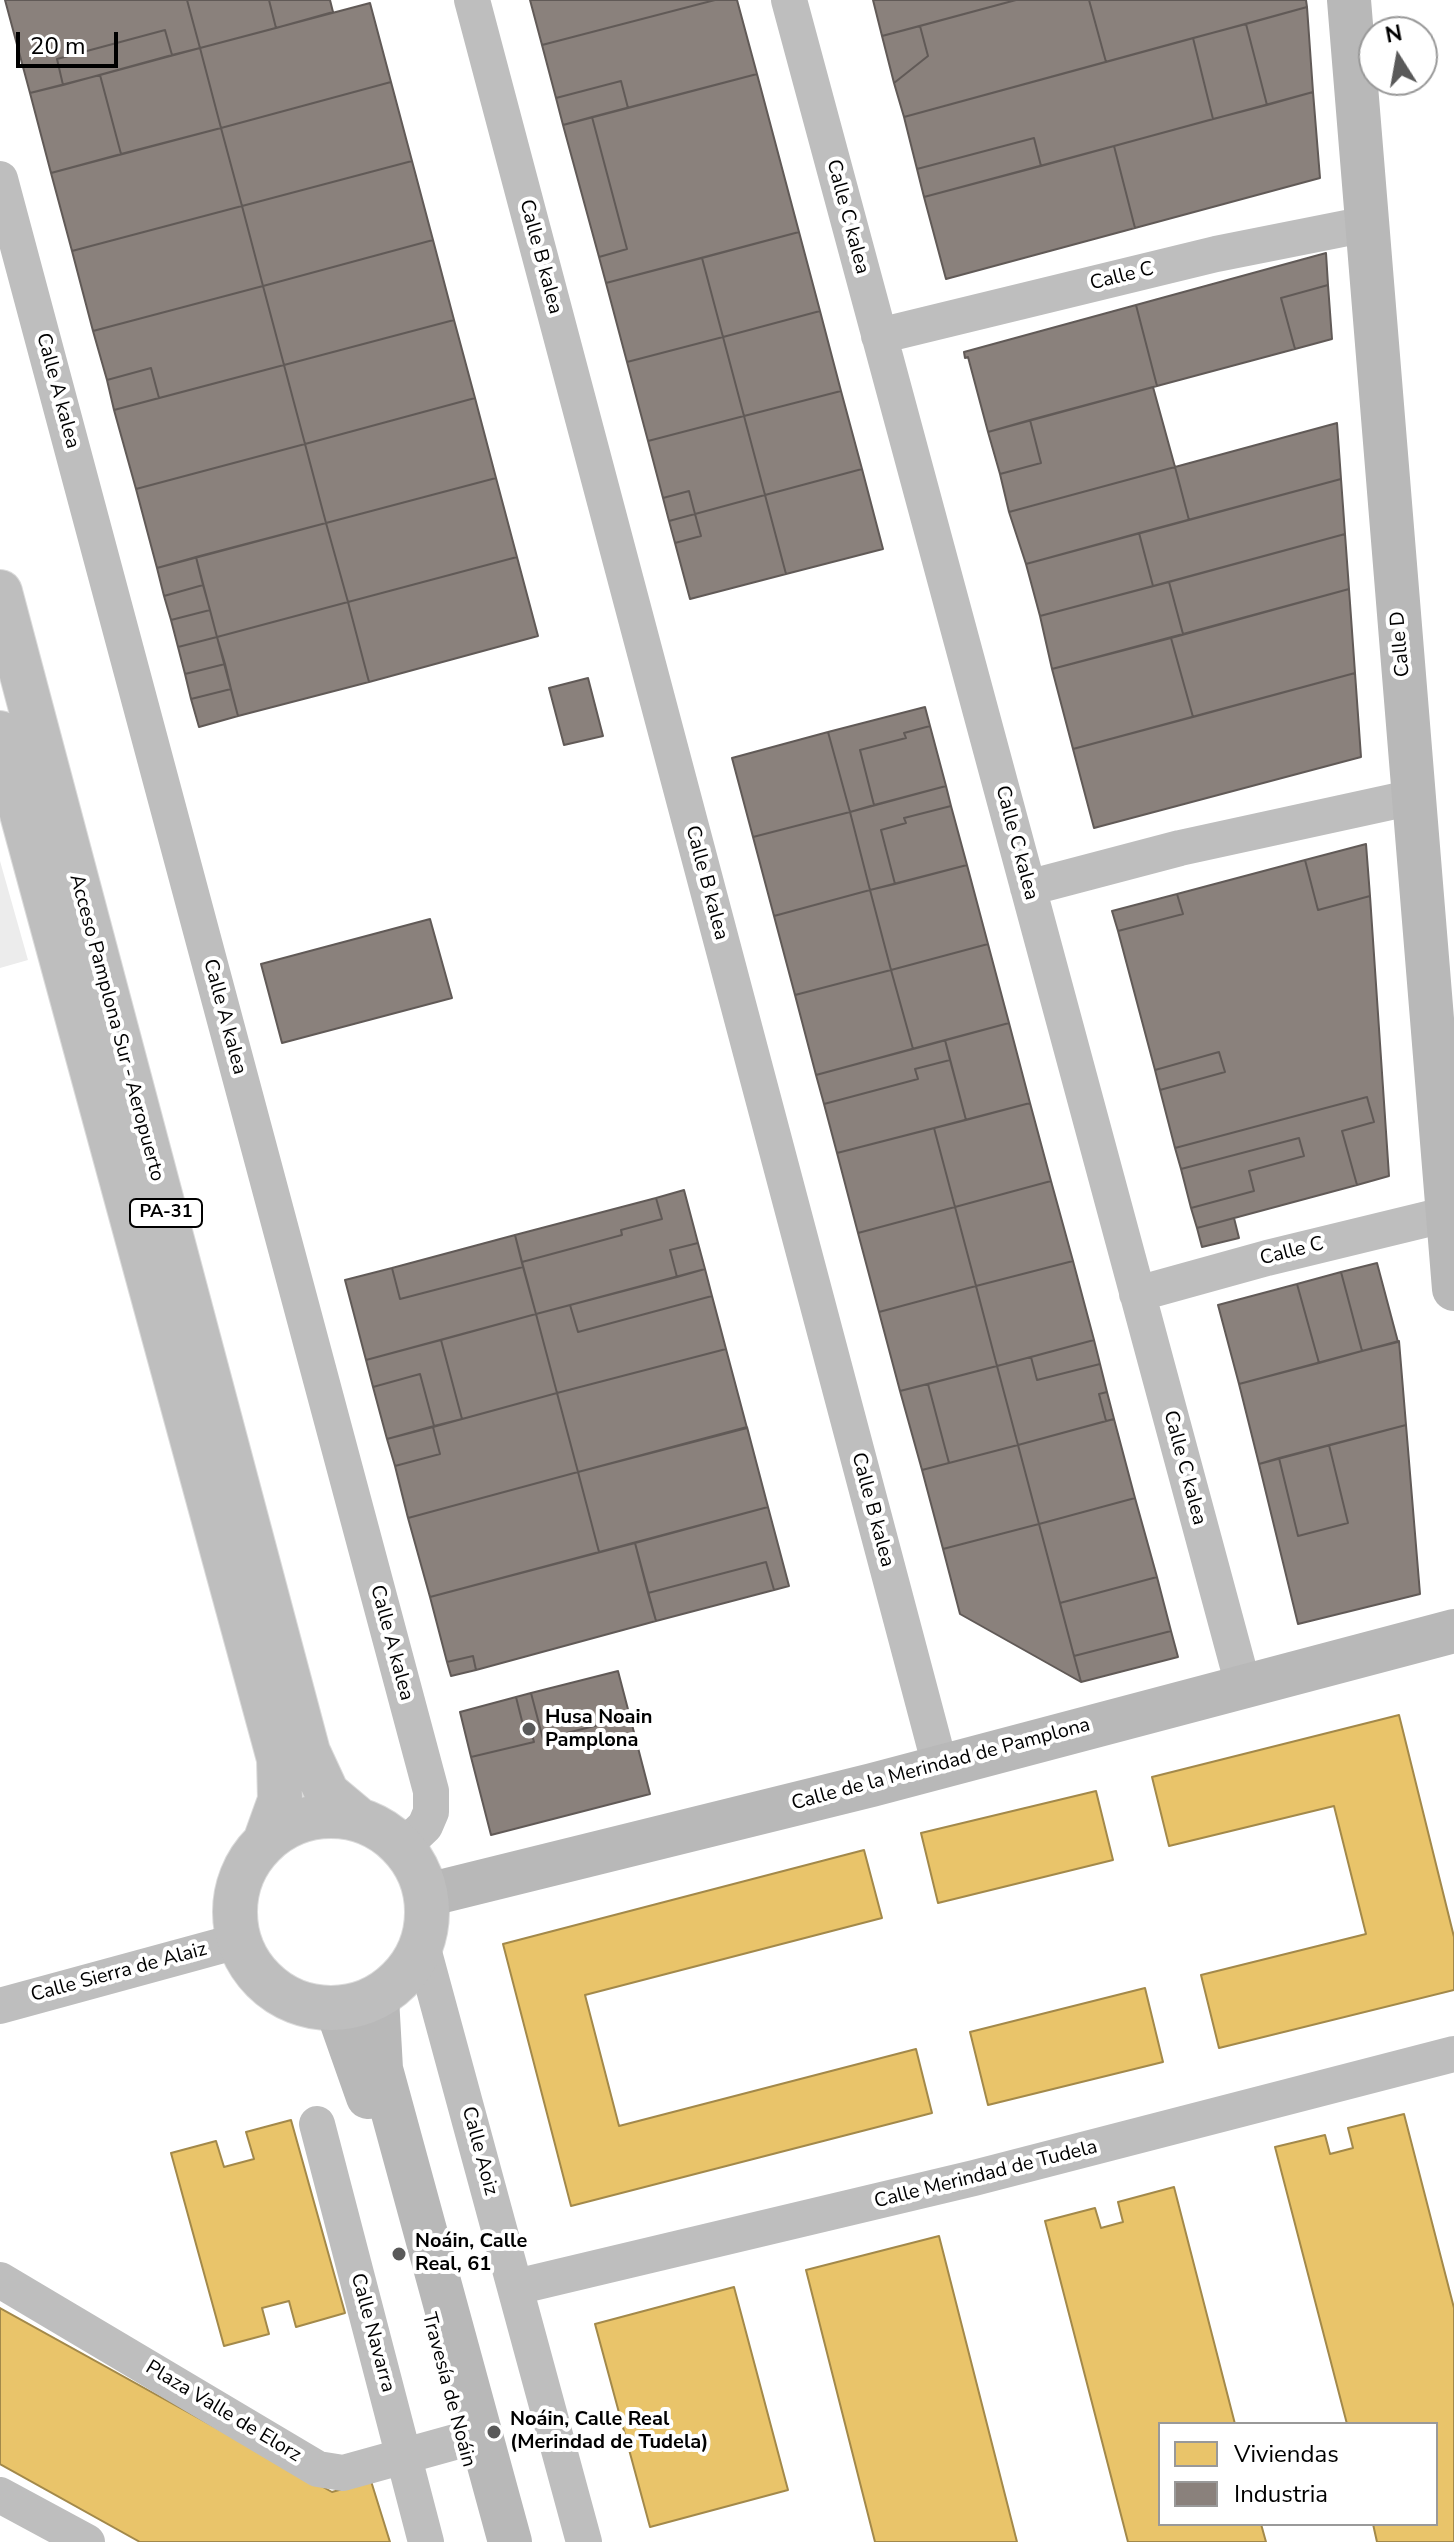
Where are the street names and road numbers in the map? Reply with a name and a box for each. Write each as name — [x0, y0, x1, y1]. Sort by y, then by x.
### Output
street label: Calle C kalea — [820, 157, 874, 277]
street label: Calle B kalea — [513, 197, 567, 317]
street label: Calle C — [1088, 258, 1156, 296]
street label: Calle A kalea — [30, 331, 84, 451]
street label: Calle D — [1386, 610, 1416, 678]
street label: Calle C kalea — [989, 783, 1043, 903]
street label: Calle B kalea — [679, 823, 733, 943]
street label: Acceso Pamplona Sur - Aeropuerto — [63, 872, 169, 1184]
street label: Calle A kalea — [197, 957, 251, 1077]
road number: PA-31 — [130, 1199, 202, 1227]
street label: Calle C — [1258, 1233, 1326, 1271]
street label: Calle C kalea — [1157, 1408, 1211, 1528]
street label: Calle B kalea — [845, 1450, 899, 1570]
street label: Calle A kalea — [364, 1583, 418, 1703]
street label: Calle de la Merindad de Pamplona — [789, 1714, 1093, 1816]
street label: Calle Sierra de Alaiz — [28, 1938, 210, 2008]
street label: Calle Aoiz — [456, 2104, 502, 2198]
street label: Calle Merindad de Tudela — [872, 2136, 1100, 2214]
street label: Calle Navarra — [345, 2271, 399, 2395]
street label: Travesía de Noáin — [416, 2310, 480, 2470]
street label: Plaza Valle de Elorz — [141, 2356, 305, 2468]

